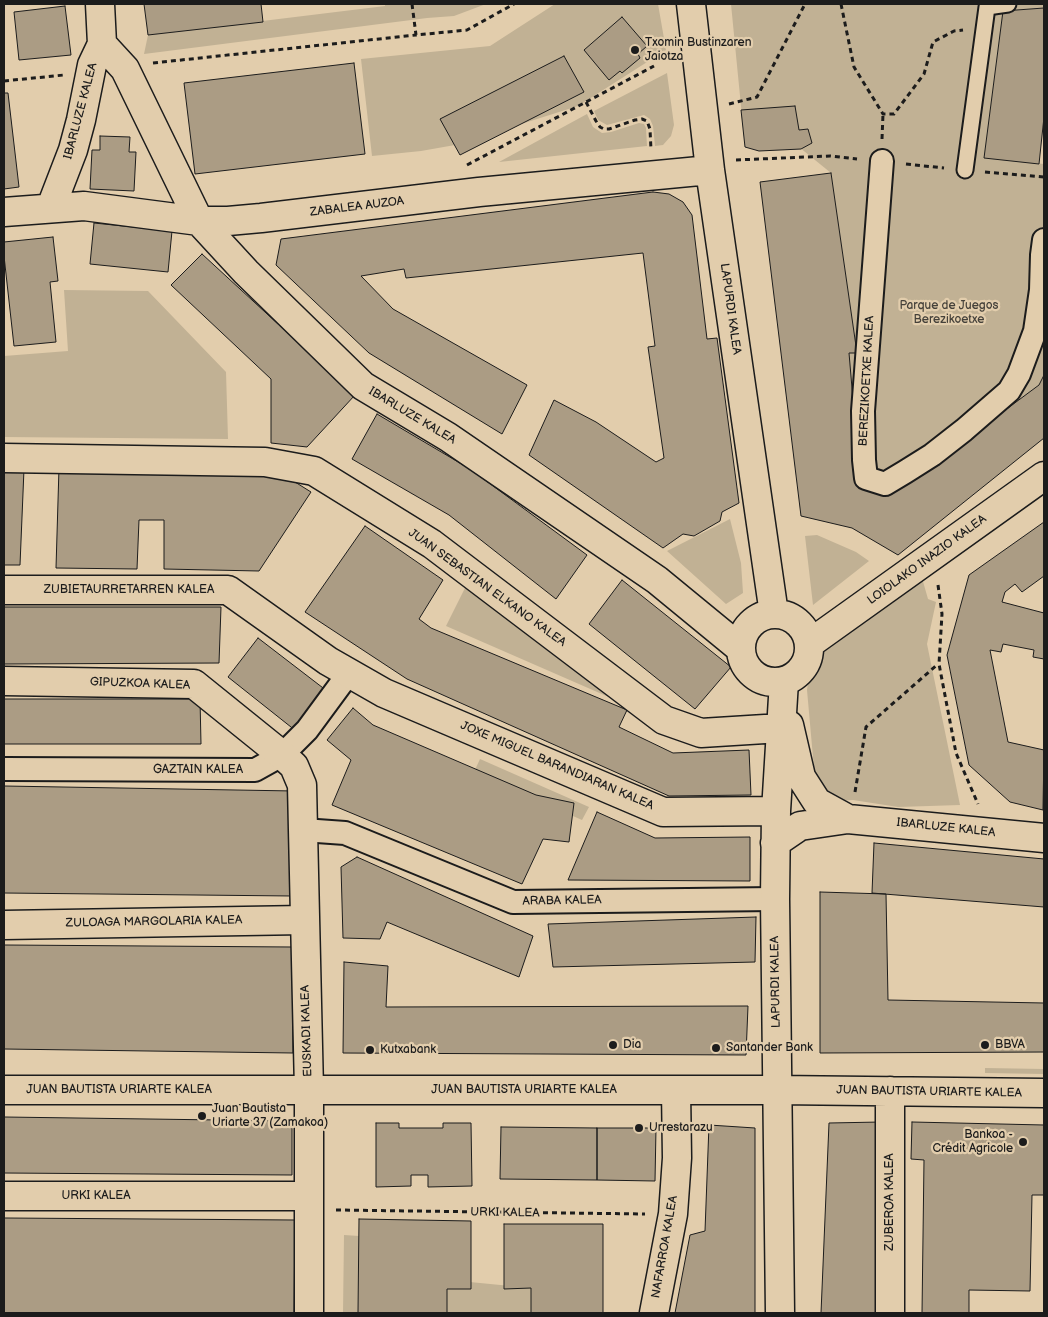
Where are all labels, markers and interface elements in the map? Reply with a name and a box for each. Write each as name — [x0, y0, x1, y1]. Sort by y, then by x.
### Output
place label: Txomin Bustinzaren Jaiotza — [645, 36, 751, 64]
marker: Txomin Bustinzaren Jaiotza — [629, 44, 641, 56]
street label: IBARLUZE KALEA — [61, 61, 101, 161]
street label: ZABALEA AUZOA — [309, 194, 405, 220]
street label: LAPURDI KALEA — [716, 262, 744, 356]
park label: Parque de Juegos Berezikoetxe — [900, 299, 998, 327]
street label: BEREZIKOETXE KALEA — [856, 315, 878, 447]
street label: IBARLUZE KALEA — [366, 384, 458, 448]
street label: LOIOLAKO INAZIO KALEA — [865, 512, 989, 608]
street label: JUAN SEBASTIAN ELKANO KALEA — [405, 526, 569, 650]
street label: ZUBIETAURRETARREN KALEA — [44, 583, 214, 597]
street label: GIPUZKOA KALEA — [89, 675, 191, 693]
street label: JOXE MIGUEL BARANDIARAN KALEA — [458, 719, 656, 813]
street label: GAZTAIN KALEA — [153, 763, 243, 777]
street label: IBARLUZE KALEA — [896, 816, 996, 840]
street label: ARABA KALEA — [522, 893, 602, 909]
street label: ZULOAGA MARGOLARIA KALEA — [66, 913, 242, 931]
street label: LAPURDI KALEA — [768, 936, 784, 1028]
street label: EUSKADI KALEA — [298, 985, 316, 1077]
place label: Dia — [623, 1038, 641, 1052]
place label: BBVA — [995, 1038, 1025, 1052]
marker: Dia — [607, 1039, 619, 1051]
marker: BBVA — [979, 1039, 991, 1051]
place label: Santander Bank — [726, 1041, 813, 1055]
marker: Santander Bank — [710, 1042, 722, 1054]
place label: Kutxabank — [380, 1043, 436, 1057]
marker: Kutxabank — [364, 1044, 376, 1056]
street label: JUAN BAUTISTA URIARTE KALEA — [26, 1083, 212, 1097]
street label: JUAN BAUTISTA URIARTE KALEA — [431, 1083, 617, 1097]
street label: JUAN BAUTISTA URIARTE KALEA — [836, 1083, 1022, 1101]
place label: Juan Bautista Uriarte 37 (Zamakoa) — [212, 1102, 328, 1130]
marker: Juan Bautista Uriarte 37 (Zamakoa) — [196, 1110, 208, 1122]
place label: Urrestarazu — [649, 1121, 713, 1135]
marker: Urrestarazu — [633, 1122, 645, 1134]
place label: Bankoa - Crédit Agricole — [932, 1128, 1013, 1156]
marker: Bankoa - Crédit Agricole — [1017, 1136, 1029, 1148]
street label: ZUBEROA KALEA — [883, 1153, 897, 1251]
street label: URKI KALEA — [61, 1189, 131, 1203]
street label: NAFARROA KALEA — [649, 1195, 681, 1299]
street label: URKI KALEA — [470, 1205, 540, 1221]

